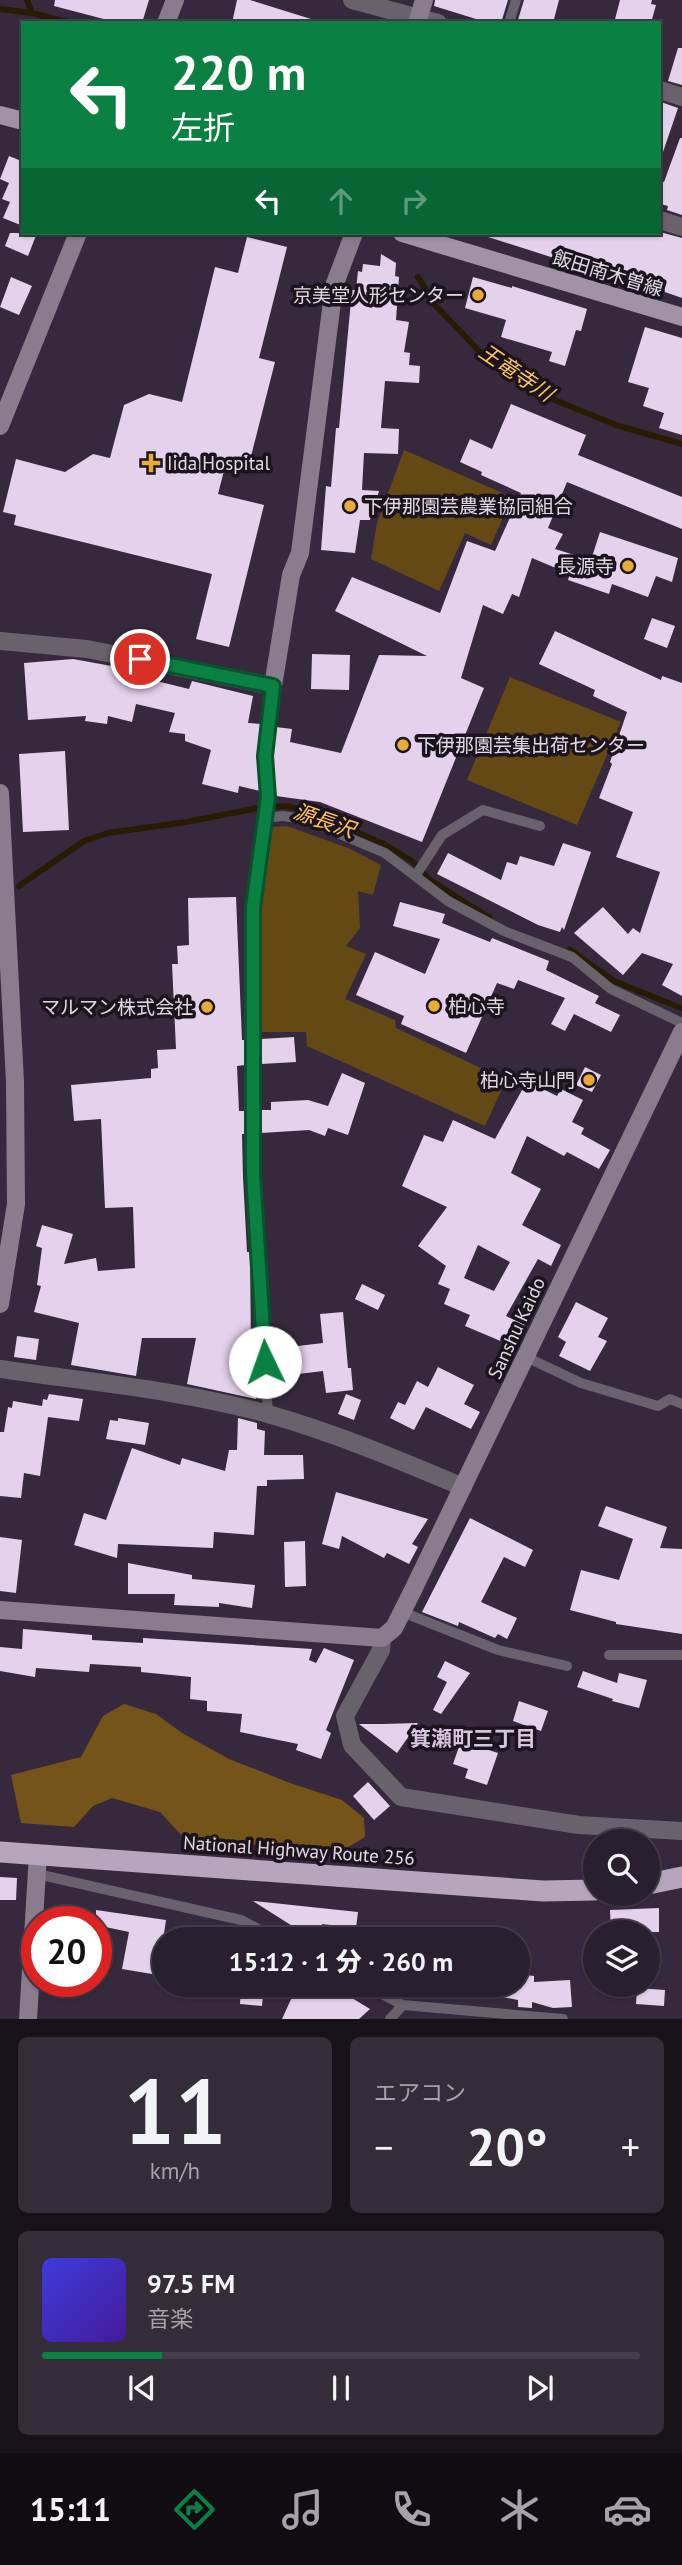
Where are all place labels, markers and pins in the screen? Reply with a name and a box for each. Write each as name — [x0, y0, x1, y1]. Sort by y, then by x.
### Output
place label: 京美堂人形センター — [293, 283, 464, 307]
marker: 京美堂人形センター — [470, 287, 486, 303]
place label: Iida Hospital — [167, 451, 271, 475]
marker: Iida Hospital — [141, 453, 161, 473]
place label: 下伊那園芸農業協同組合 — [364, 494, 573, 518]
marker: 下伊那園芸農業協同組合 — [342, 498, 358, 514]
place label: 長源寺 — [557, 554, 614, 578]
marker: 長源寺 — [620, 558, 636, 574]
pin — [110, 629, 170, 689]
place label: 下伊那園芸集出荷センター — [417, 733, 645, 757]
marker: 下伊那園芸集出荷センター — [395, 737, 411, 753]
place label: 柏心寺 — [448, 994, 505, 1018]
place label: マルマン株式会社 — [41, 995, 193, 1019]
marker: 柏心寺 — [426, 998, 442, 1014]
marker: マルマン株式会社 — [199, 999, 215, 1015]
place label: 柏心寺山門 — [480, 1068, 575, 1092]
marker: 柏心寺山門 — [581, 1072, 597, 1088]

